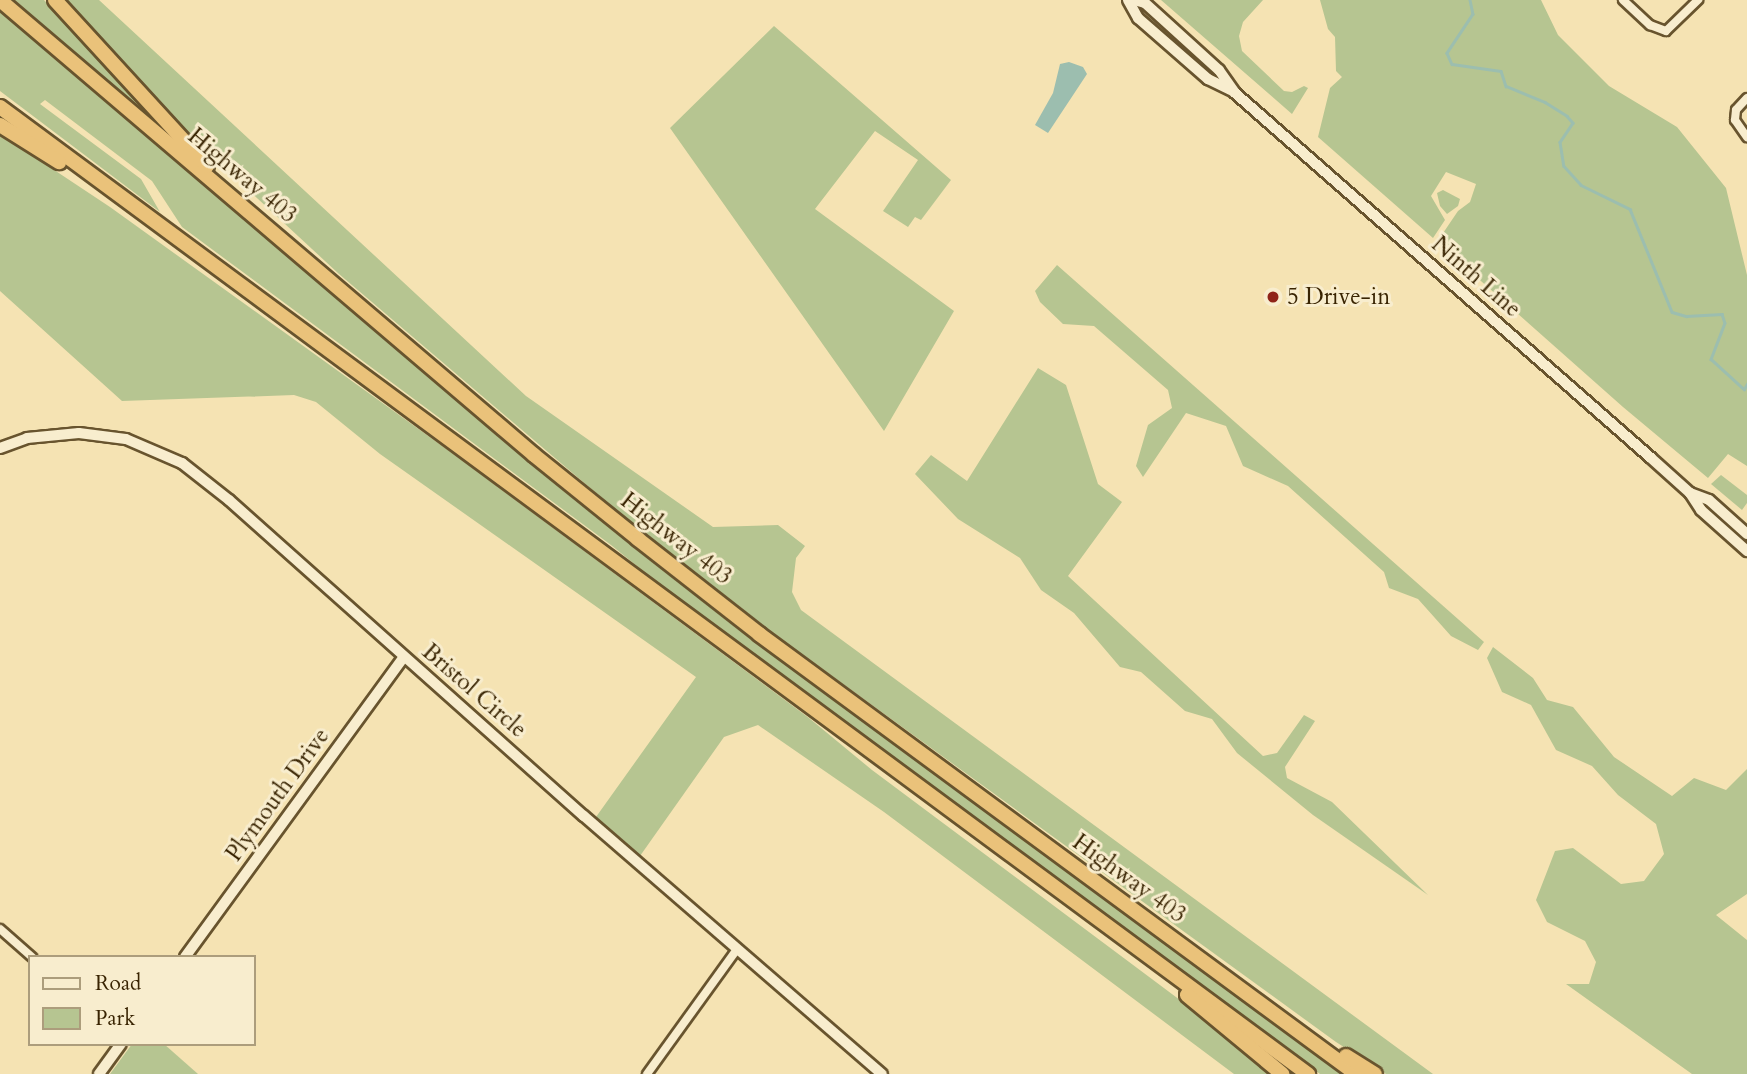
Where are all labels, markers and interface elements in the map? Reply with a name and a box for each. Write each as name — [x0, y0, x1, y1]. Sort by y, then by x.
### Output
street label: Highway 403 — [182, 123, 302, 229]
street label: Ninth Line — [1426, 231, 1526, 323]
place label: 5 Drive-in — [1287, 283, 1390, 311]
marker: 5 Drive-in — [1265, 289, 1281, 305]
street label: Highway 403 — [615, 487, 737, 591]
street label: Bristol Circle — [416, 638, 532, 744]
street label: Plymouth Drive — [220, 723, 336, 867]
street label: Highway 403 — [1067, 829, 1191, 929]
legend — [28, 955, 256, 1046]
text: Road — [95, 969, 141, 998]
text: Park — [95, 1004, 135, 1033]

